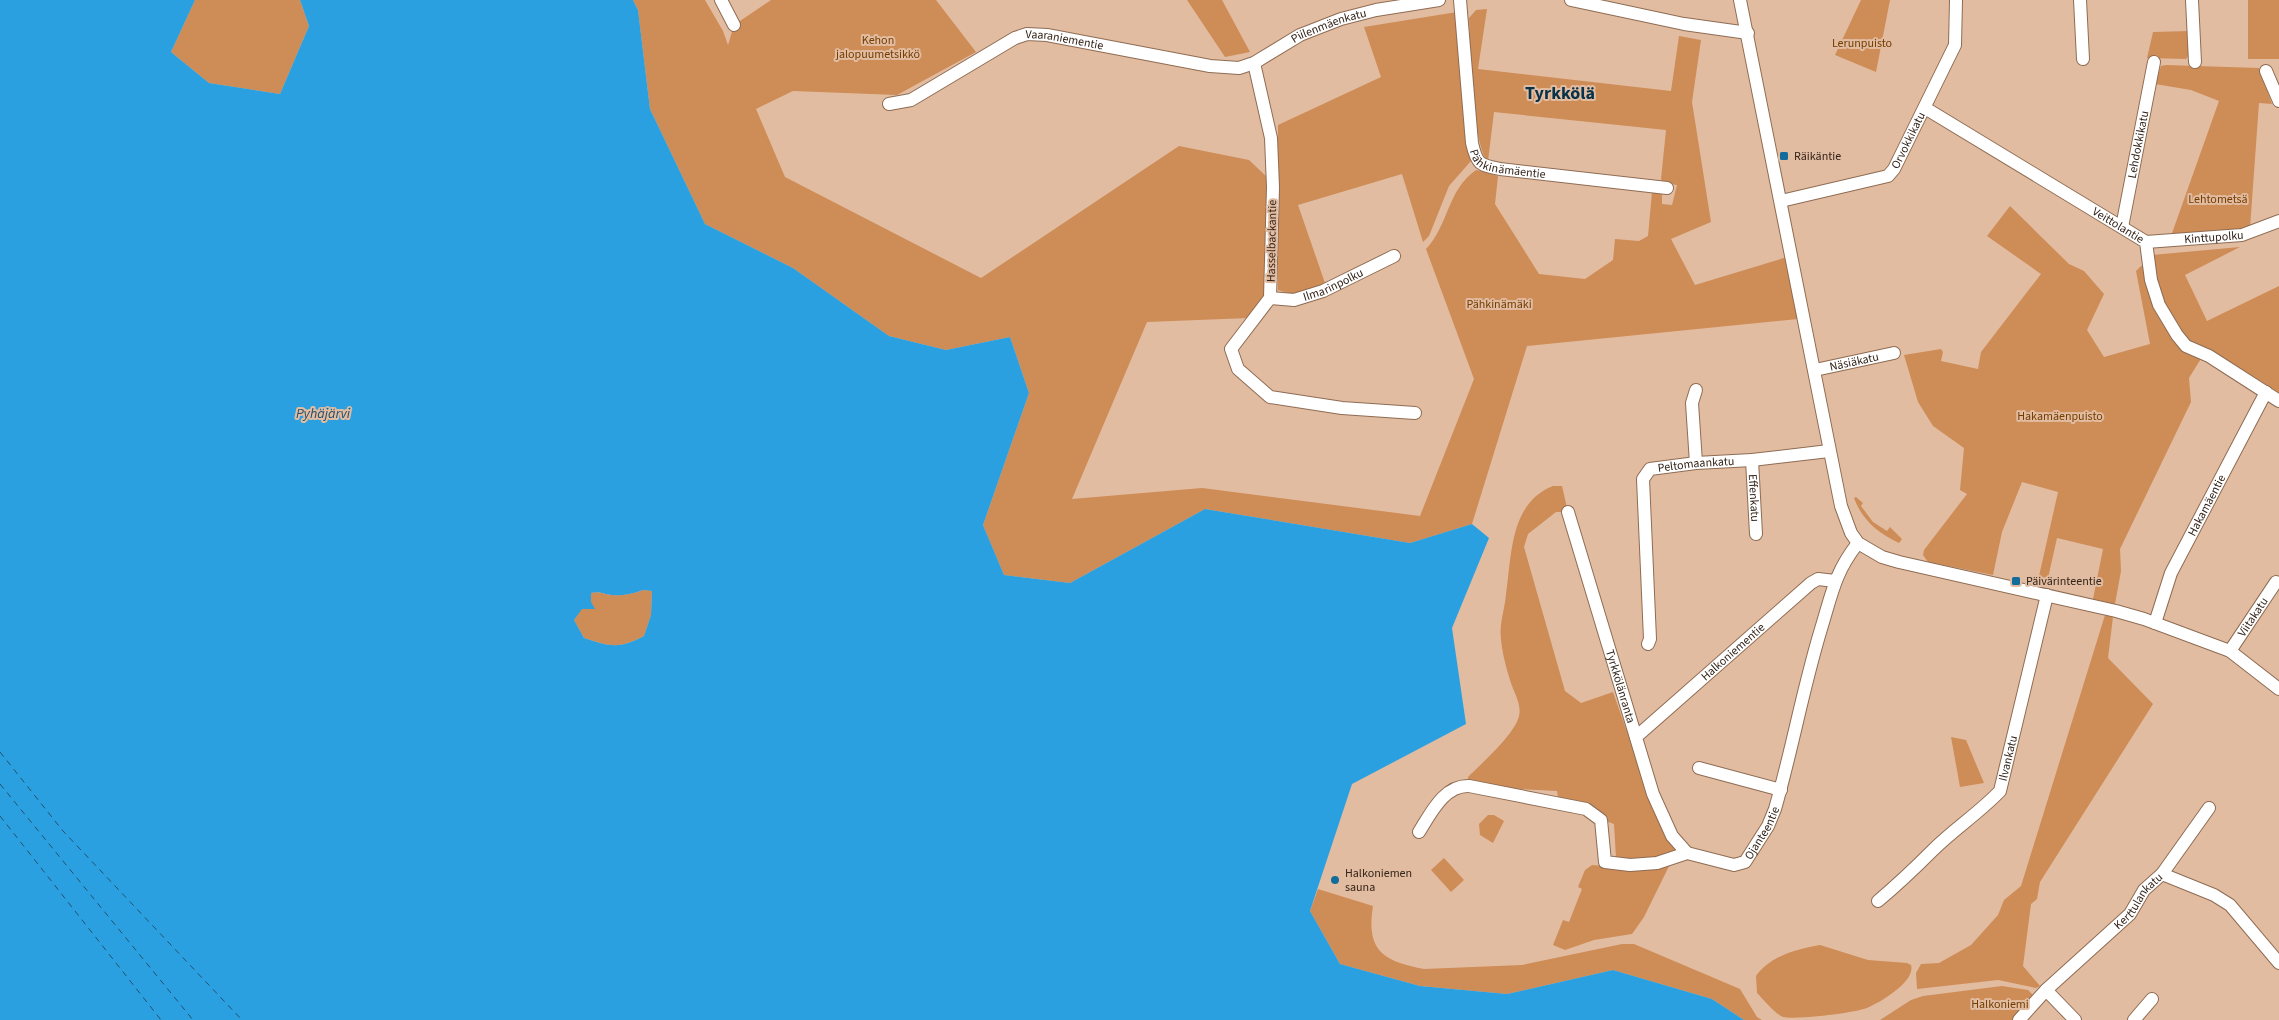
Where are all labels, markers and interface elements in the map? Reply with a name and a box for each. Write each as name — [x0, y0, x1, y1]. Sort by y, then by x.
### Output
street label: Piilenmäenkatu — [1288, 4, 1368, 47]
street label: Vaaraniementie — [1025, 25, 1105, 54]
park label: Kehon jalopuumetsikkö — [835, 32, 920, 63]
park label: Lerunpuisto — [1832, 35, 1892, 52]
district label: Tyrkkölä — [1525, 81, 1595, 106]
street label: Orvokkikatu — [1887, 109, 1929, 172]
street label: Lehdokkikatu — [2123, 109, 2153, 180]
street label: Pähkinämäentie — [1465, 147, 1547, 183]
place label: Räikäntie — [1794, 148, 1841, 165]
marker: Räikäntie — [1778, 150, 1790, 162]
park label: Lehtometsä — [2188, 191, 2248, 208]
street label: Hasselbackantie — [1263, 200, 1281, 282]
street label: Veittolantie — [2089, 203, 2147, 247]
street label: Kinttupolku — [2184, 226, 2244, 248]
street label: Ilmarinpolku — [1301, 264, 1366, 305]
park label: Pähkinämäki — [1466, 296, 1532, 313]
street label: Näsiäkatu — [1828, 348, 1880, 375]
water label: Pyhäjärvi — [296, 404, 351, 424]
park label: Hakamäenpuisto — [2017, 408, 2103, 425]
street label: Peltomaankatu — [1657, 452, 1735, 476]
street label: Hakamäentie — [2183, 471, 2230, 539]
street label: Effenkatu — [1744, 474, 1764, 522]
place label: Päivärinteentie — [2026, 573, 2102, 590]
marker: Päivärinteentie — [2010, 575, 2022, 587]
street label: Viitakatu — [2233, 594, 2272, 640]
street label: Halkoniementie — [1697, 619, 1769, 685]
street label: Tyrkkölänranta — [1601, 647, 1640, 725]
street label: Ilvankatu — [1994, 734, 2022, 783]
street label: Ojanteentie — [1740, 804, 1784, 863]
place label: Halkoniemen sauna — [1345, 865, 1412, 896]
street label: Kerttulankatu — [2110, 869, 2166, 933]
marker: Halkoniemen sauna — [1329, 874, 1341, 886]
park label: Halkoniemi — [1971, 996, 2029, 1013]

